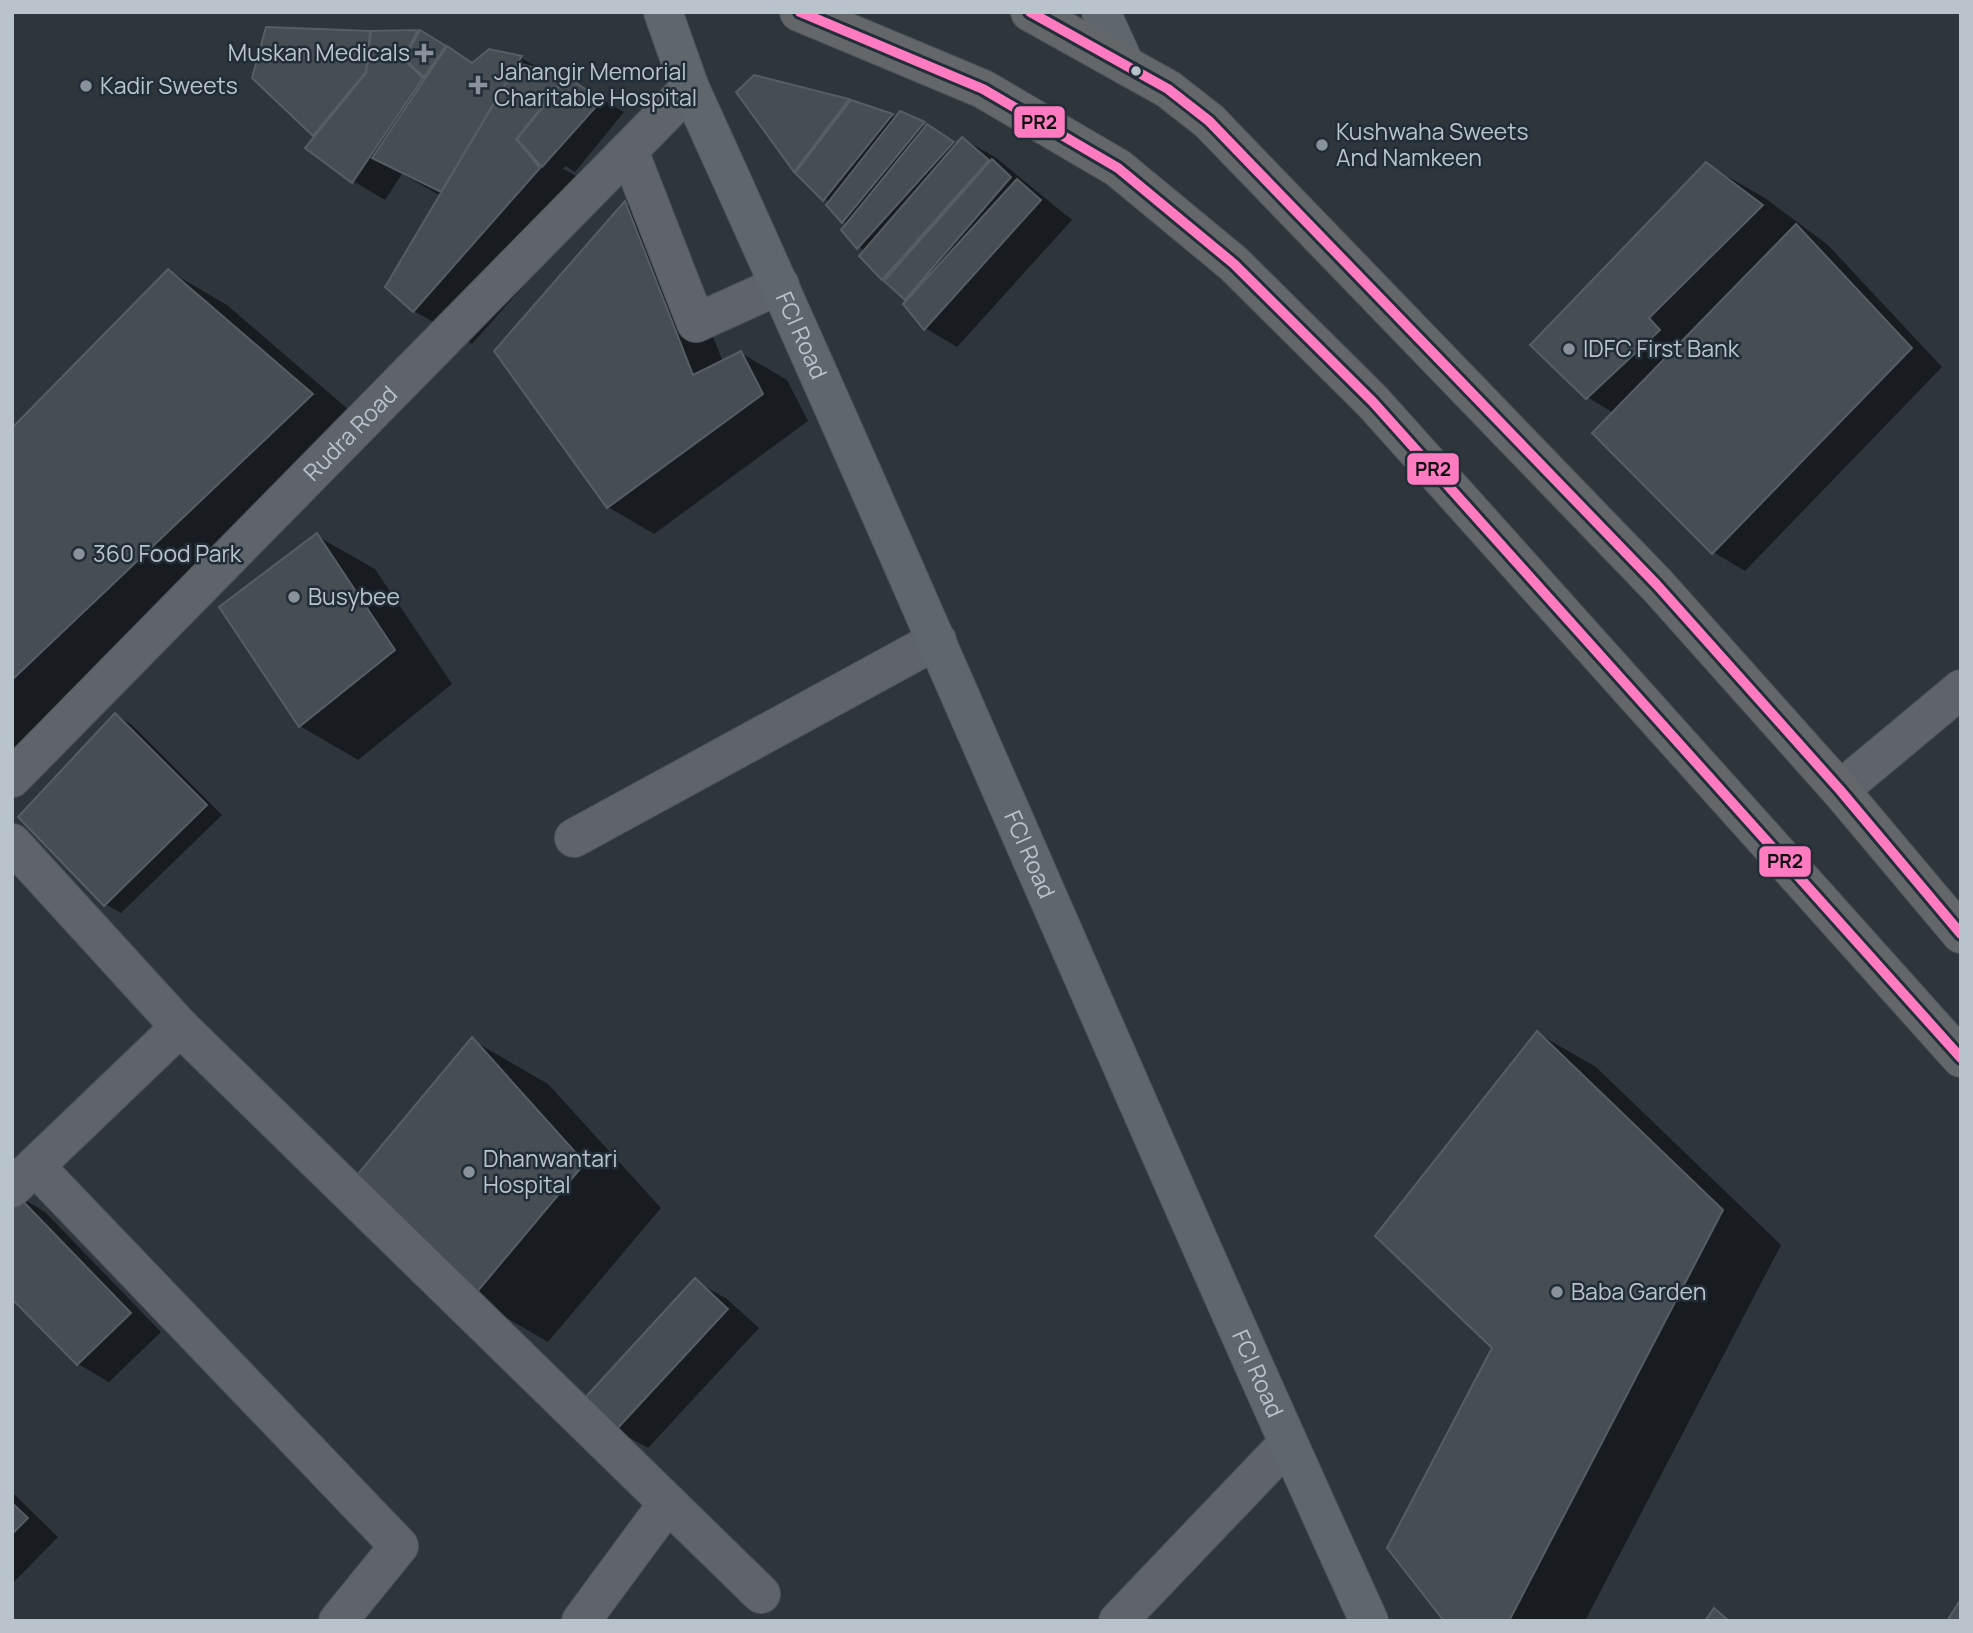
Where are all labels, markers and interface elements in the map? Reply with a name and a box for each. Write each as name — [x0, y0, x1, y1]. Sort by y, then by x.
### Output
place label: Muskan Medicals — [228, 36, 410, 68]
marker: Muskan Medicals — [416, 45, 432, 61]
place label: Jahangir Memorial Charitable Hospital — [494, 55, 697, 113]
unlabelled marker — [1129, 64, 1143, 78]
place label: Kadir Sweets — [100, 69, 238, 101]
marker: Jahangir Memorial Charitable Hospital — [468, 75, 488, 95]
marker: Kadir Sweets — [78, 78, 94, 94]
line badge: PR2 — [1013, 105, 1066, 139]
text: PR2 — [1021, 109, 1057, 135]
place label: Kushwaha Sweets And Namkeen — [1336, 115, 1529, 173]
marker: Kushwaha Sweets And Namkeen — [1314, 137, 1330, 153]
street label: FCI Road — [769, 286, 836, 384]
place label: IDFC First Bank — [1583, 332, 1740, 364]
marker: IDFC First Bank — [1561, 341, 1577, 357]
street label: Rudra Road — [296, 378, 404, 487]
line badge: PR2 — [1406, 452, 1460, 486]
text: PR2 — [1415, 456, 1451, 482]
place label: 360 Food Park — [93, 537, 242, 569]
marker: 360 Food Park — [71, 546, 87, 562]
place label: Busybee — [308, 580, 400, 612]
marker: Busybee — [286, 589, 302, 605]
street label: FCI Road — [997, 805, 1064, 903]
line badge: PR2 — [1758, 845, 1812, 878]
text: PR2 — [1767, 848, 1803, 874]
place label: Dhanwantari Hospital — [483, 1142, 618, 1200]
marker: Dhanwantari Hospital — [461, 1164, 477, 1180]
place label: Baba Garden — [1571, 1275, 1706, 1307]
marker: Baba Garden — [1549, 1284, 1565, 1300]
street label: FCI Road — [1225, 1324, 1292, 1422]

